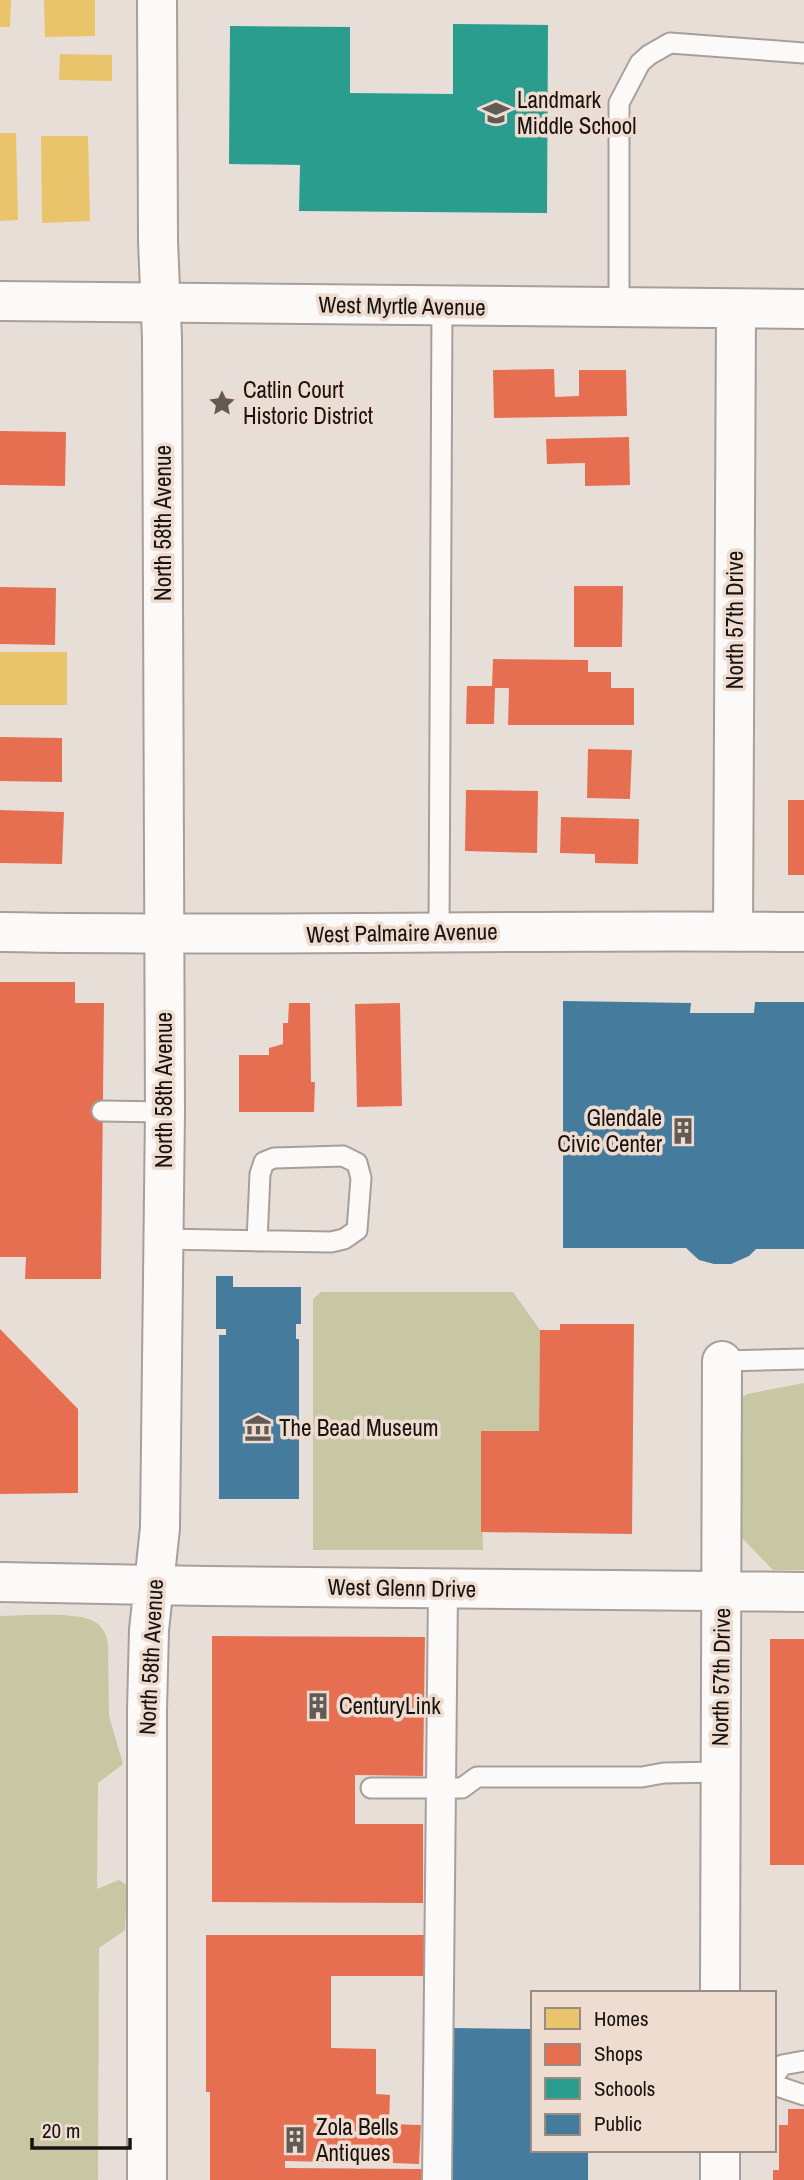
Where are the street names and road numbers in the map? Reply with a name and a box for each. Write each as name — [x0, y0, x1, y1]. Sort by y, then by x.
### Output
street label: West Myrtle Avenue — [318, 289, 486, 322]
street label: North 58th Avenue — [147, 445, 178, 601]
street label: North 57th Drive — [719, 551, 750, 689]
street label: West Palmaire Avenue — [306, 915, 498, 950]
street label: North 58th Avenue — [148, 1012, 179, 1168]
street label: West Glenn Drive — [327, 1571, 477, 1604]
street label: North 58th Avenue — [131, 1578, 170, 1736]
street label: North 57th Drive — [704, 1608, 737, 1746]

